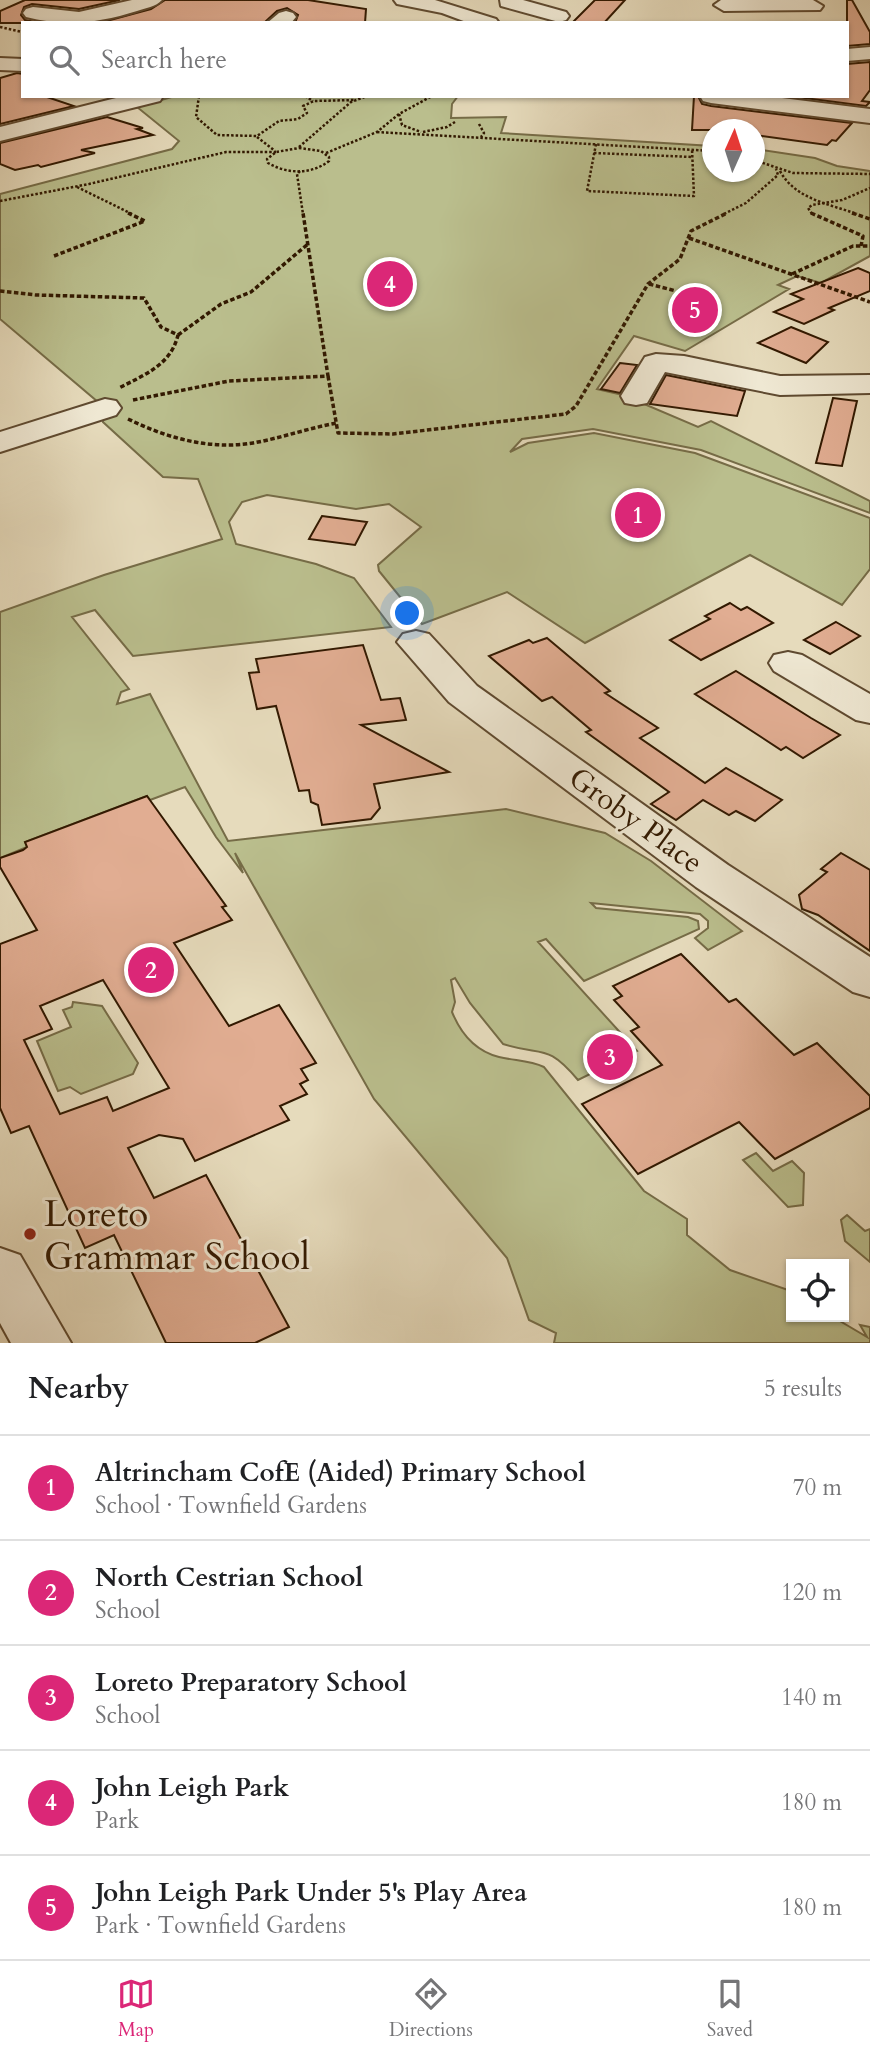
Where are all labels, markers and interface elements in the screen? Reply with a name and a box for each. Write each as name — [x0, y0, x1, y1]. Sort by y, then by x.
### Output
search box — [21, 21, 849, 98]
icon: search — [45, 41, 83, 79]
text: Search here — [101, 42, 227, 77]
north arrow — [702, 119, 765, 182]
pin: 4 — [367, 258, 413, 310]
pin: 5 — [672, 284, 718, 336]
pin: 1 — [615, 489, 661, 541]
your location — [390, 596, 424, 630]
street label: Groby Place — [560, 758, 711, 883]
pin: 2 — [128, 944, 174, 996]
pin: 3 — [587, 1031, 633, 1083]
place label: Loreto Grammar School — [44, 1189, 310, 1282]
marker: Loreto Grammar School — [22, 1226, 38, 1242]
map controls — [786, 1259, 849, 1322]
button: locate — [786, 1259, 849, 1322]
text: Nearby — [28, 1368, 129, 1409]
text: 5 results — [764, 1373, 842, 1404]
text: Altrincham CofE (Aided) Primary School — [95, 1455, 586, 1490]
text: 1 — [45, 1472, 57, 1503]
text: 70 m — [793, 1472, 842, 1503]
text: School · Townfield Gardens — [95, 1490, 367, 1521]
text: North Cestrian School — [95, 1560, 363, 1595]
text: 2 — [45, 1577, 57, 1608]
text: 120 m — [781, 1577, 842, 1608]
text: School — [95, 1595, 160, 1626]
text: Loreto Preparatory School — [95, 1665, 407, 1700]
text: 3 — [45, 1682, 57, 1713]
text: 140 m — [781, 1682, 842, 1713]
text: School — [95, 1700, 160, 1731]
text: John Leigh Park — [95, 1770, 289, 1805]
text: 4 — [45, 1787, 57, 1818]
text: 180 m — [781, 1787, 842, 1818]
text: Park — [95, 1805, 139, 1836]
text: John Leigh Park Under 5's Play Area — [95, 1875, 527, 1910]
text: 5 — [45, 1892, 57, 1923]
text: 180 m — [781, 1892, 842, 1923]
text: Park · Townfield Gardens — [95, 1910, 346, 1941]
tab: Map — [117, 1975, 155, 2043]
tab: Directions — [389, 1975, 473, 2043]
tab: Saved — [707, 1975, 753, 2043]

